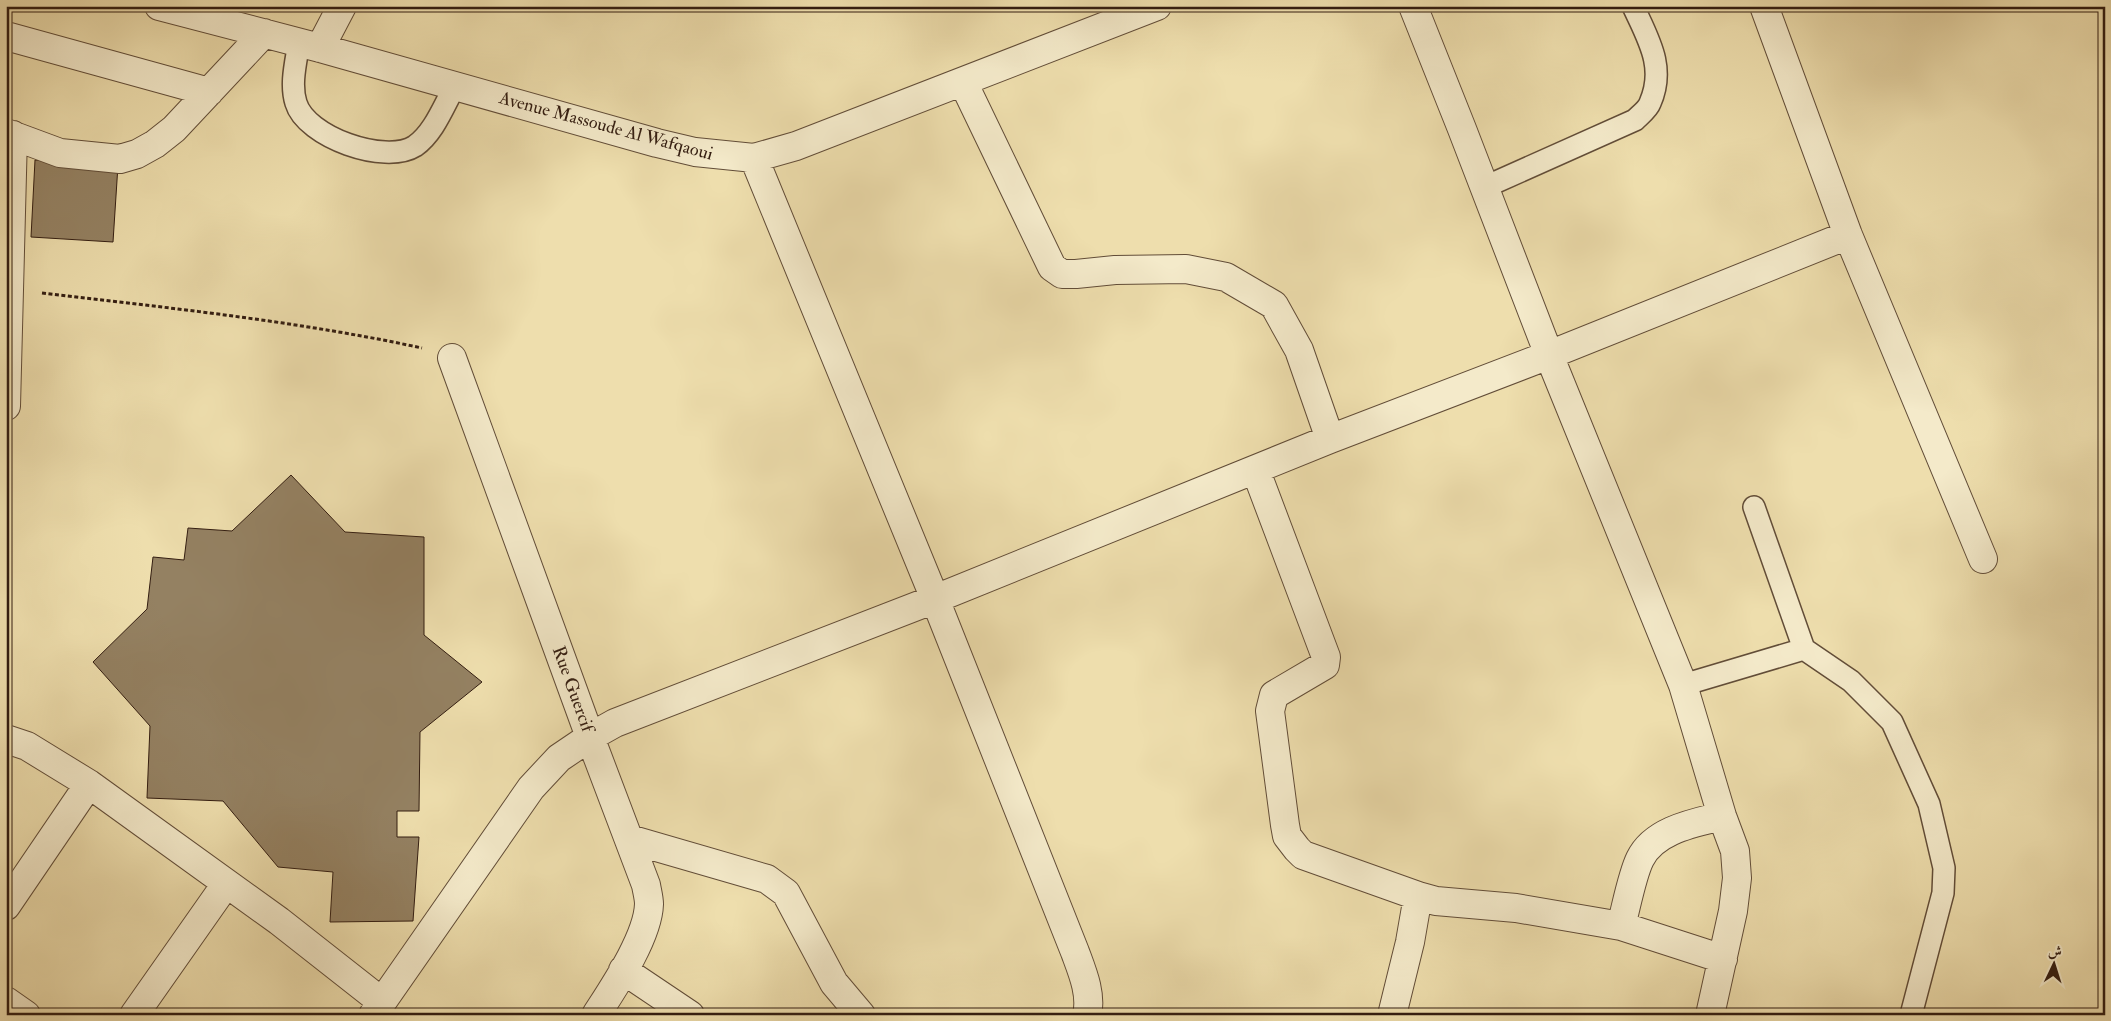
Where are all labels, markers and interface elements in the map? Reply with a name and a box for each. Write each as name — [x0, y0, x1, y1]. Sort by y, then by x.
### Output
street label: Avenue Massoude Al Wafqaoui — [496, 86, 716, 166]
street label: Rue Guercif — [547, 643, 600, 738]
north arrow — [2028, 938, 2078, 988]
text: ش — [2047, 943, 2063, 961]

